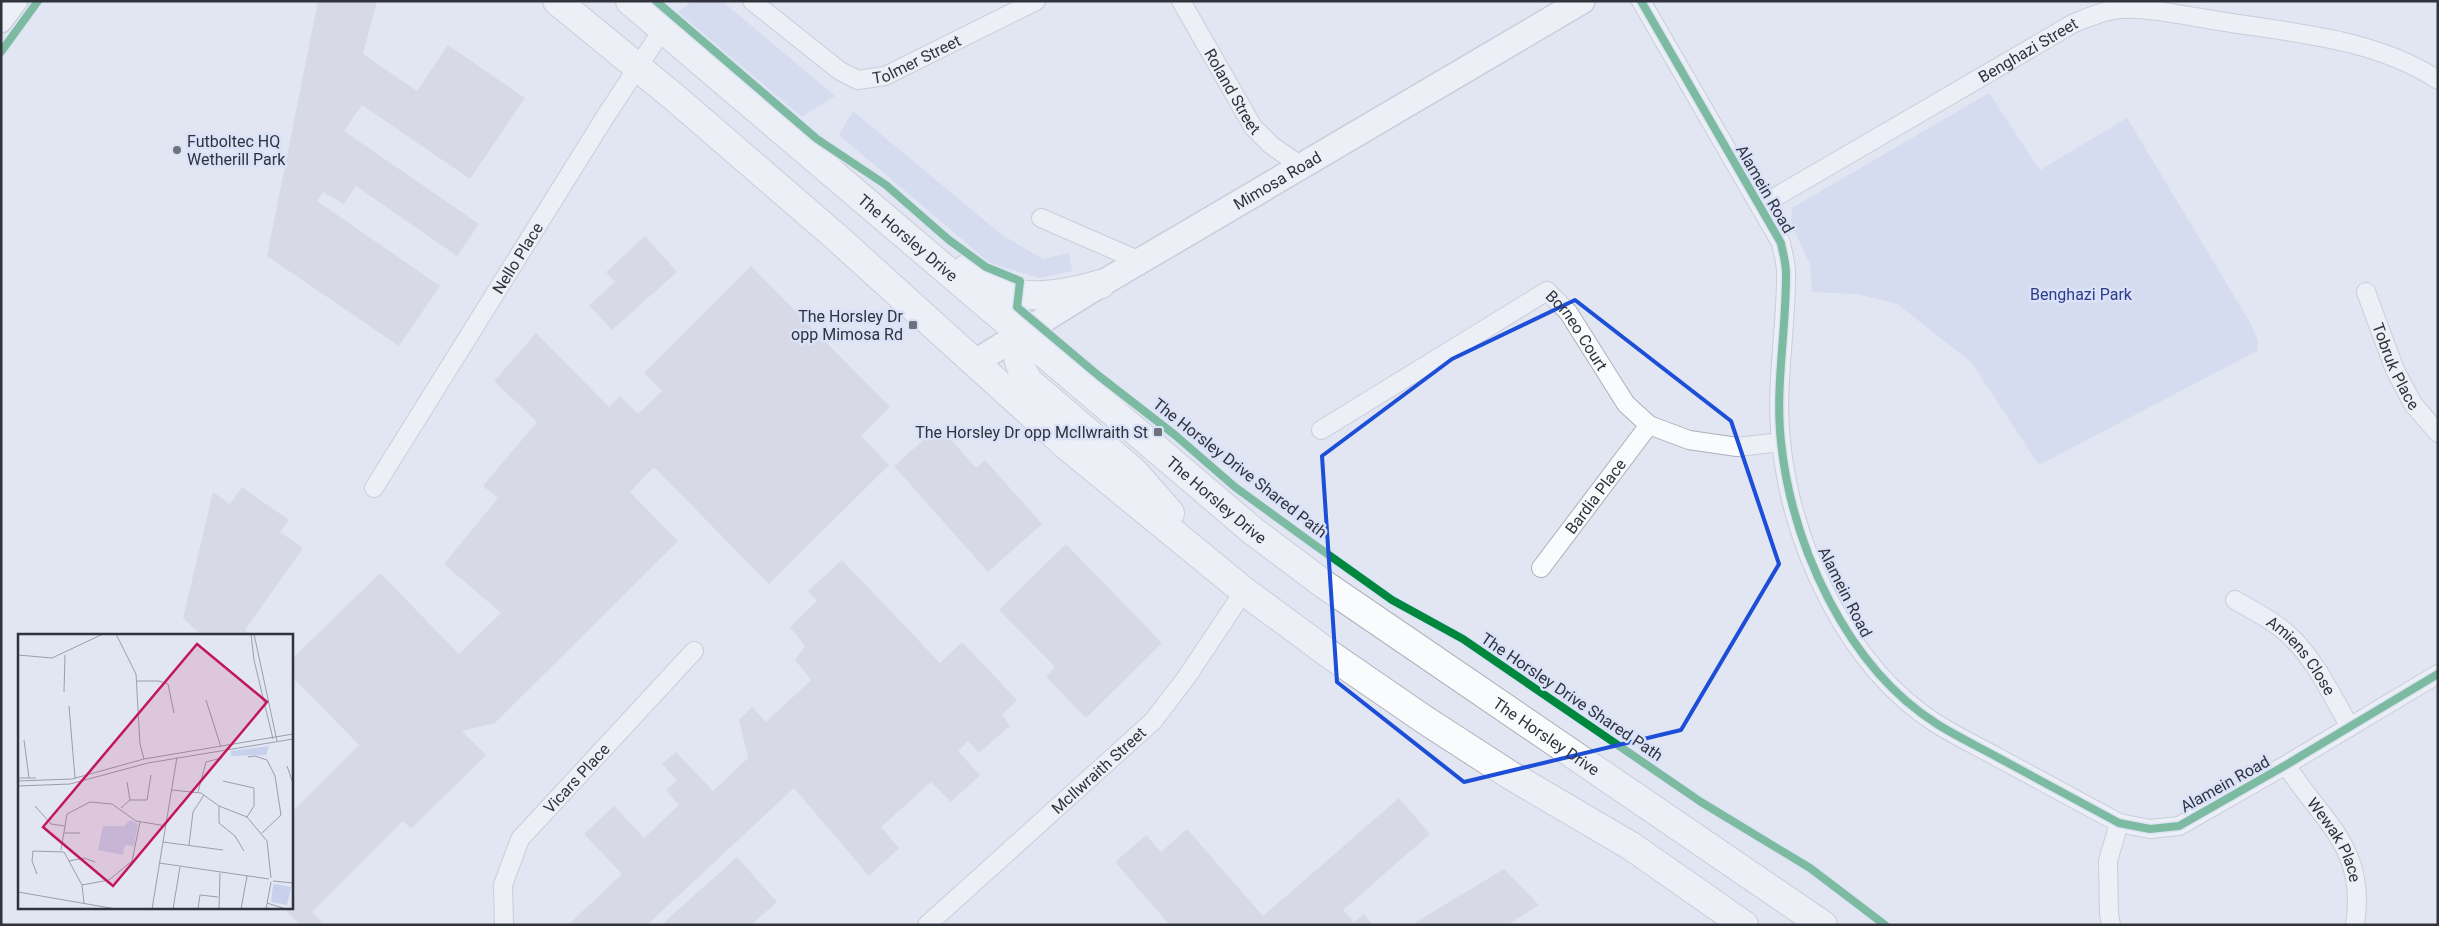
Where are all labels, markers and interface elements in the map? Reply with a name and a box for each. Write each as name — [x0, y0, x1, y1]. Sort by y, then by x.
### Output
street label: Benghazi Street — [1975, 14, 2081, 86]
street label: Tolmer Street — [871, 31, 964, 87]
street label: Roland Street — [1201, 45, 1264, 138]
place label: Futboltec HQ Wetherill Park — [187, 132, 286, 169]
street label: Alamein Road — [1732, 141, 1798, 237]
marker: Futboltec HQ Wetherill Park — [171, 144, 183, 156]
street label: Mimosa Road — [1230, 147, 1325, 214]
street label: The Horsley Drive — [854, 190, 962, 285]
street label: Nello Place — [488, 219, 547, 297]
park label: Benghazi Park — [2030, 285, 2133, 304]
street label: Borneo Court — [1542, 286, 1612, 374]
place label: The Horsley Dr opp Mimosa Rd — [791, 307, 904, 344]
marker: The Horsley Dr opp Mimosa Rd — [907, 319, 919, 331]
street label: Tobruk Place — [2369, 320, 2423, 414]
street label: The Horsley Drive Shared Path — [1149, 394, 1331, 542]
place label: The Horsley Dr opp McIlwraith St — [915, 423, 1148, 442]
marker: The Horsley Dr opp McIlwraith St — [1152, 426, 1164, 438]
street label: The Horsley Drive — [1164, 452, 1272, 546]
street label: Bardia Place — [1561, 455, 1630, 537]
street label: Alamein Road — [1814, 544, 1876, 640]
street label: Amiens Close — [2263, 612, 2340, 698]
street label: The Horsley Drive Shared Path — [1477, 629, 1667, 765]
inset map — [18, 634, 292, 908]
street label: The Horsley Drive — [1489, 692, 1603, 778]
street label: McIlwraith Street — [1047, 723, 1150, 818]
street label: Vicars Place — [539, 739, 613, 817]
street label: Alamein Road — [2177, 752, 2273, 816]
street label: Wewak Place — [2304, 794, 2365, 883]

